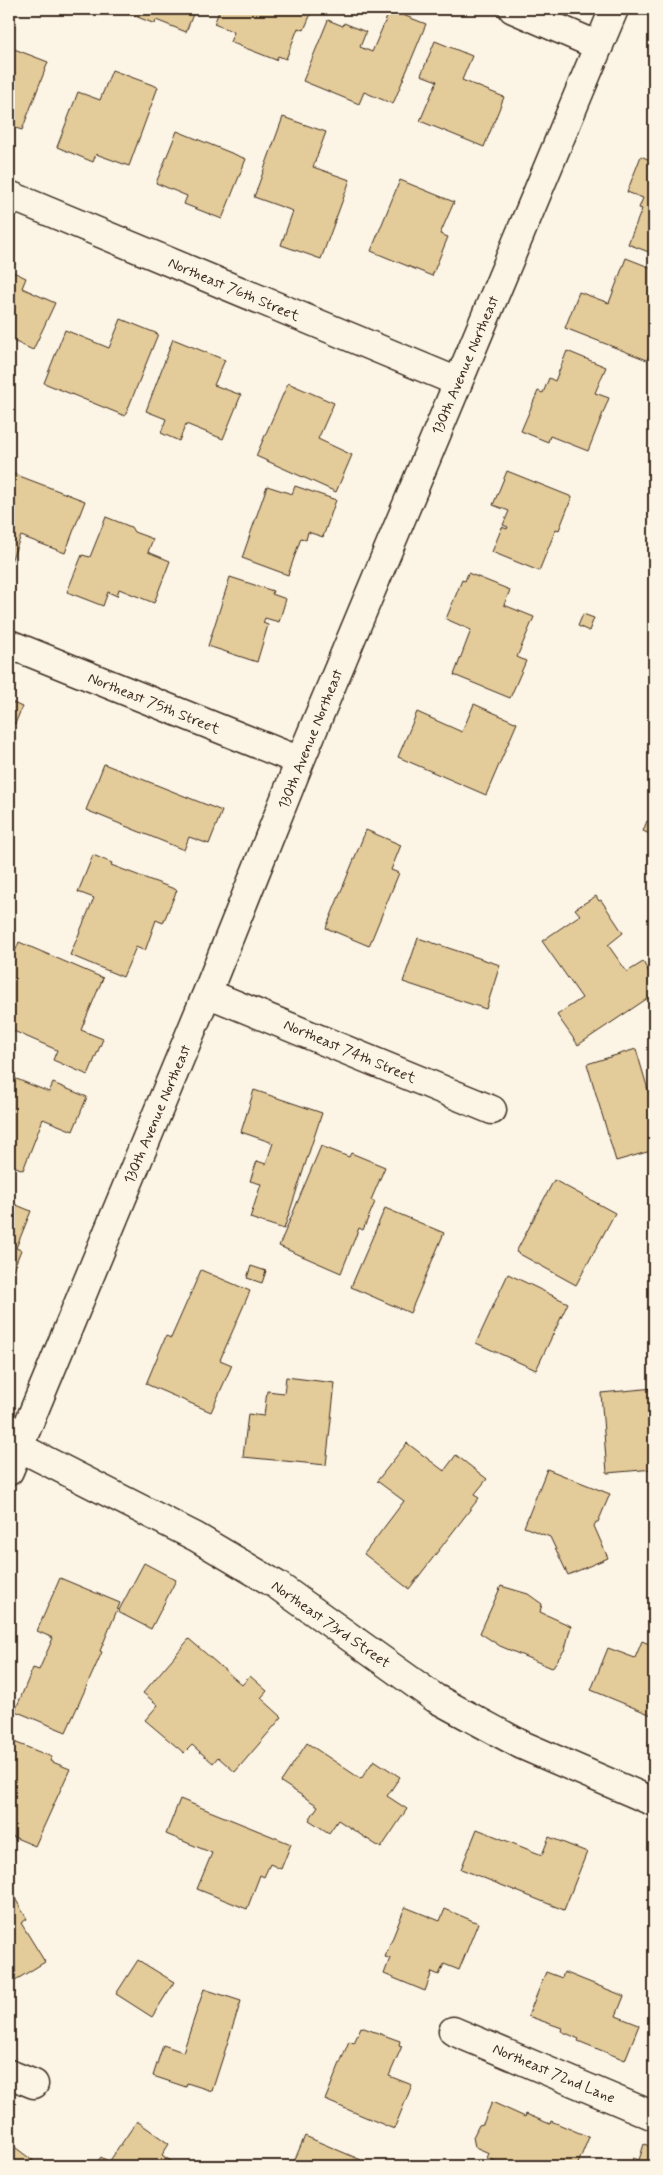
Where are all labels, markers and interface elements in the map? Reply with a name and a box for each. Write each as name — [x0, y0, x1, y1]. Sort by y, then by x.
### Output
street label: Northeast 76th Street — [165, 253, 303, 327]
street label: 130th Avenue Northeast — [428, 292, 505, 438]
street label: 130th Avenue Northeast — [274, 666, 348, 812]
street label: Northeast 75th Street — [85, 668, 223, 740]
street label: Northeast 74th Street — [280, 1015, 419, 1089]
street label: 130th Avenue Northeast — [120, 1041, 197, 1187]
street label: Northeast 73rd Street — [267, 1576, 394, 1673]
street label: Northeast 72nd Lane — [489, 2039, 618, 2109]

